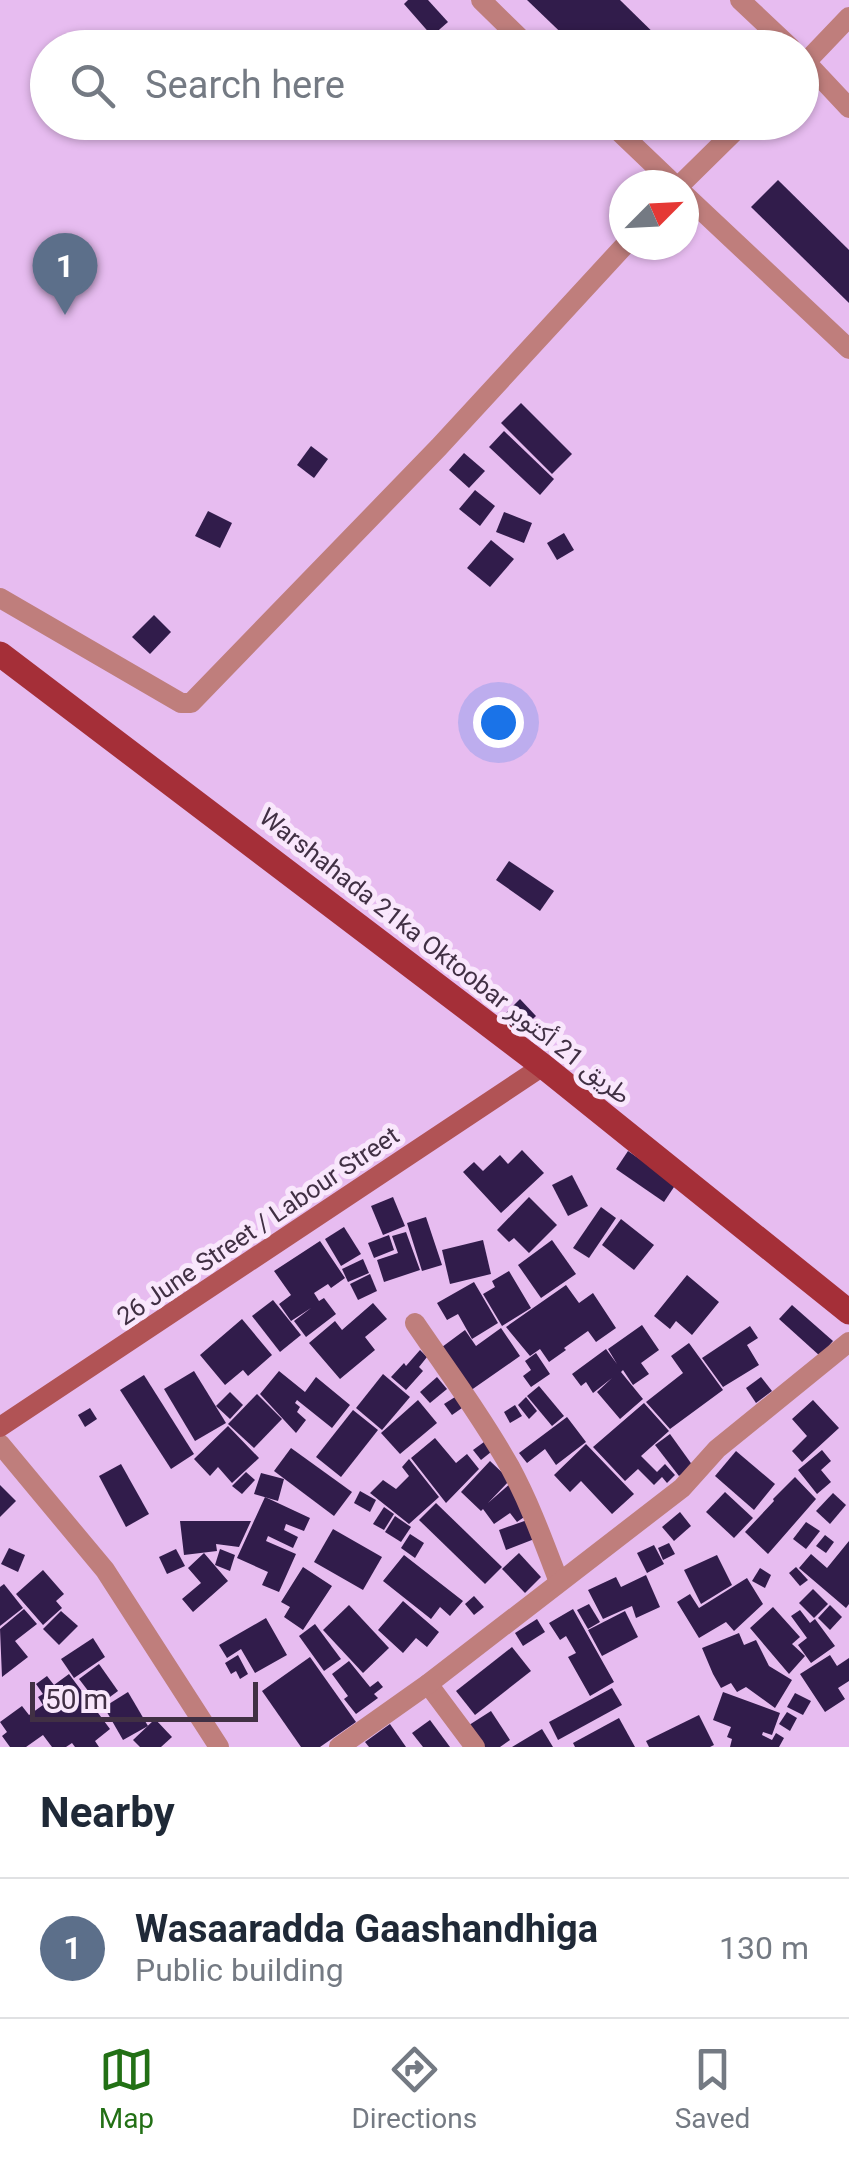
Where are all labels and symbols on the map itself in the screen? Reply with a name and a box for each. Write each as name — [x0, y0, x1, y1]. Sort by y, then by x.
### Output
north arrow — [609, 170, 699, 260]
pin: 1 — [32, 232, 98, 315]
your location — [473, 697, 524, 748]
street label: Warshahada 21ka Oktoobar طريق 21 أكتوبر — [253, 801, 637, 1111]
street label: 26 June Street / Labour Street — [112, 1121, 404, 1331]
scale bar — [30, 1677, 258, 1722]

